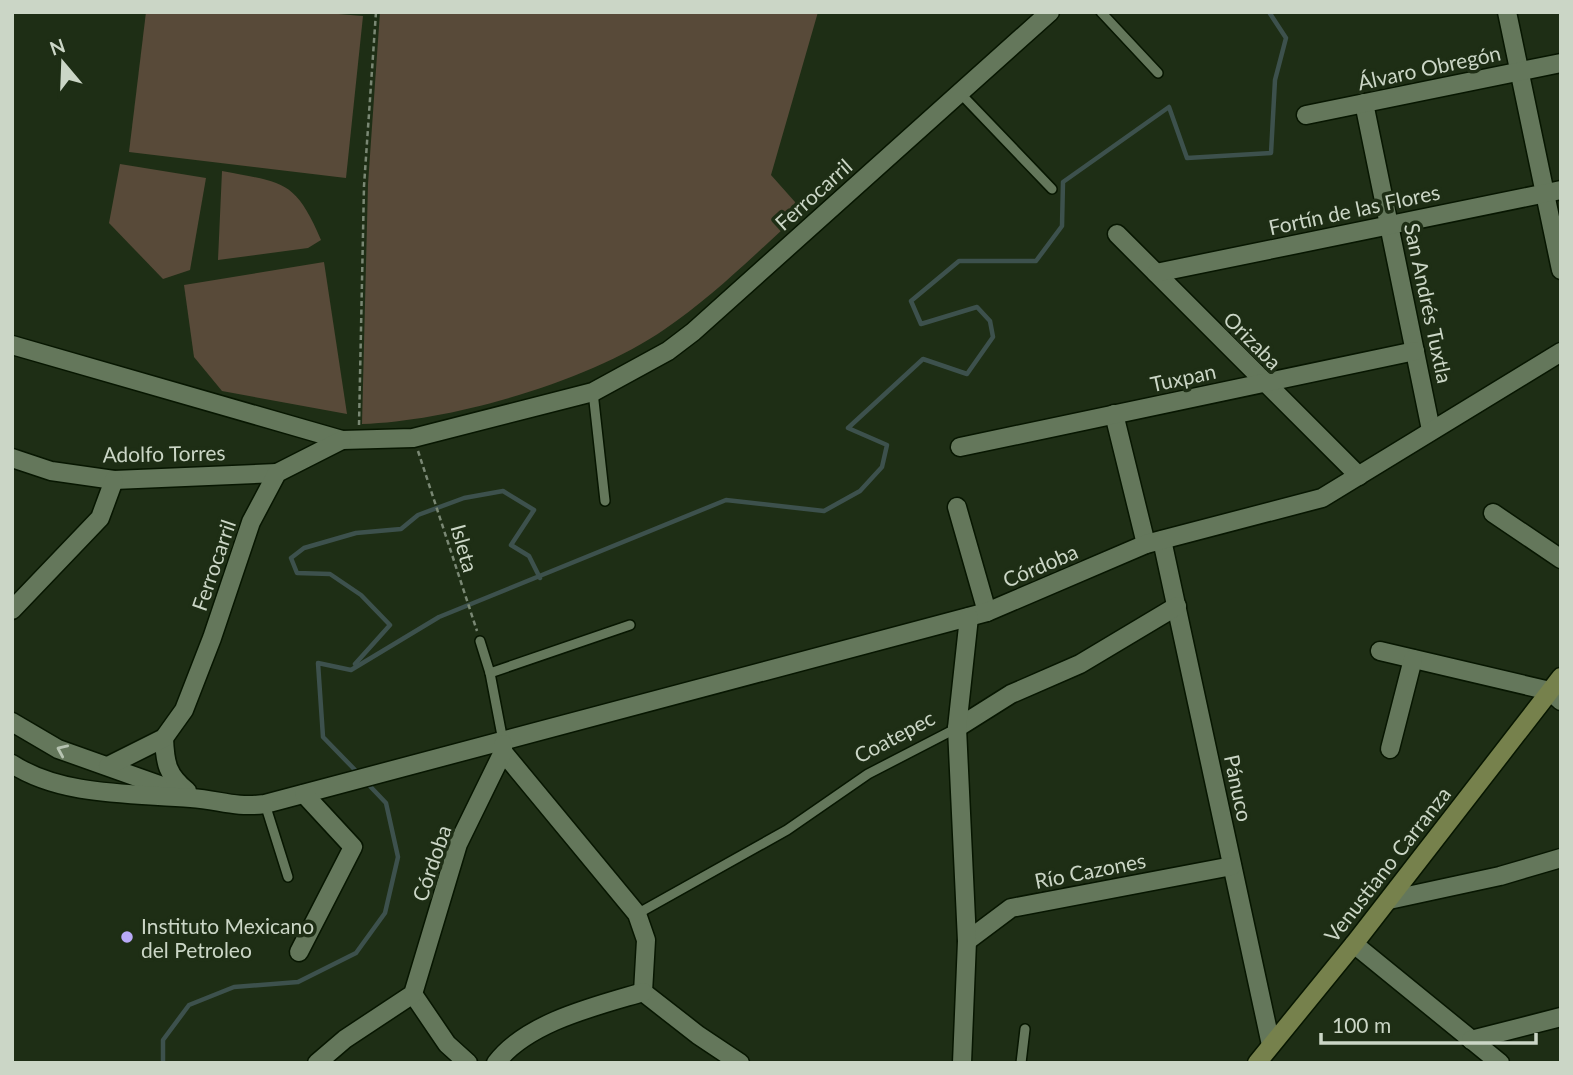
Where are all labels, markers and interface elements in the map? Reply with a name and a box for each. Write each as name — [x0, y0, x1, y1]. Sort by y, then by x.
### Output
north arrow — [28, 28, 98, 98]
text: N — [47, 33, 68, 60]
street label: Álvaro Obregón — [1355, 40, 1503, 94]
street label: Ferrocarril — [769, 153, 857, 235]
street label: Fortín de las Flores — [1266, 179, 1442, 239]
street label: San Andrés Tuxtla — [1400, 221, 1458, 385]
street label: Orizaba — [1219, 306, 1287, 374]
street label: Tuxpan — [1148, 358, 1218, 396]
street label: Adolfo Torres — [102, 439, 226, 467]
street label: Ferrocarril — [186, 516, 240, 614]
street label: Isleta — [446, 521, 484, 575]
street label: Córdoba — [999, 538, 1081, 592]
street label: Coatepec — [850, 704, 938, 768]
one-way arrow — [57, 744, 69, 758]
street label: Pánuco — [1220, 752, 1258, 824]
street label: Venustiano Carranza — [1319, 781, 1455, 947]
street label: Córdoba — [406, 822, 456, 904]
street label: Río Cazones — [1032, 847, 1148, 893]
place label: Instituto Mexicano del Petroleo — [141, 913, 314, 962]
marker: Instituto Mexicano del Petroleo — [119, 929, 135, 945]
scale bar — [1321, 1002, 1536, 1046]
text: 100 m — [1332, 1012, 1391, 1037]

